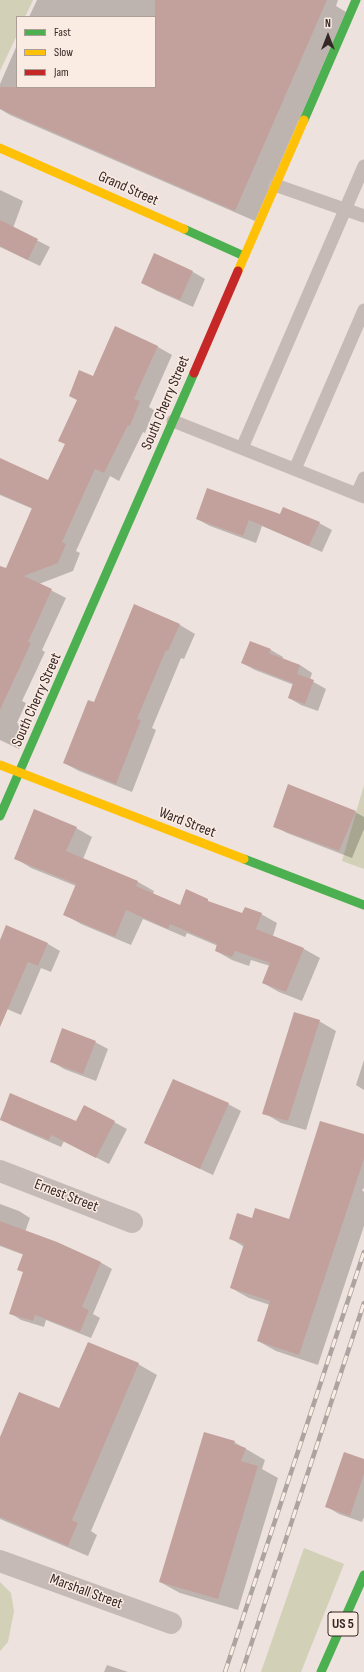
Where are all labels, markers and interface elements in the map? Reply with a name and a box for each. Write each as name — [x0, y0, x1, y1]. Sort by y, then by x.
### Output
legend — [16, 16, 156, 88]
north arrow — [308, 16, 348, 56]
text: N — [325, 17, 331, 30]
text: Fast — [54, 25, 71, 40]
text: Slow — [54, 45, 73, 60]
text: Jam — [54, 65, 69, 80]
street label: Grand Street — [95, 168, 161, 210]
street label: South Cherry Street — [138, 353, 194, 453]
street label: South Cherry Street — [8, 650, 66, 750]
street label: Ward Street — [156, 804, 218, 842]
street label: Ernest Street — [32, 1176, 100, 1216]
street label: Marshall Street — [47, 1571, 125, 1613]
road number: US 5 — [328, 1612, 358, 1636]

